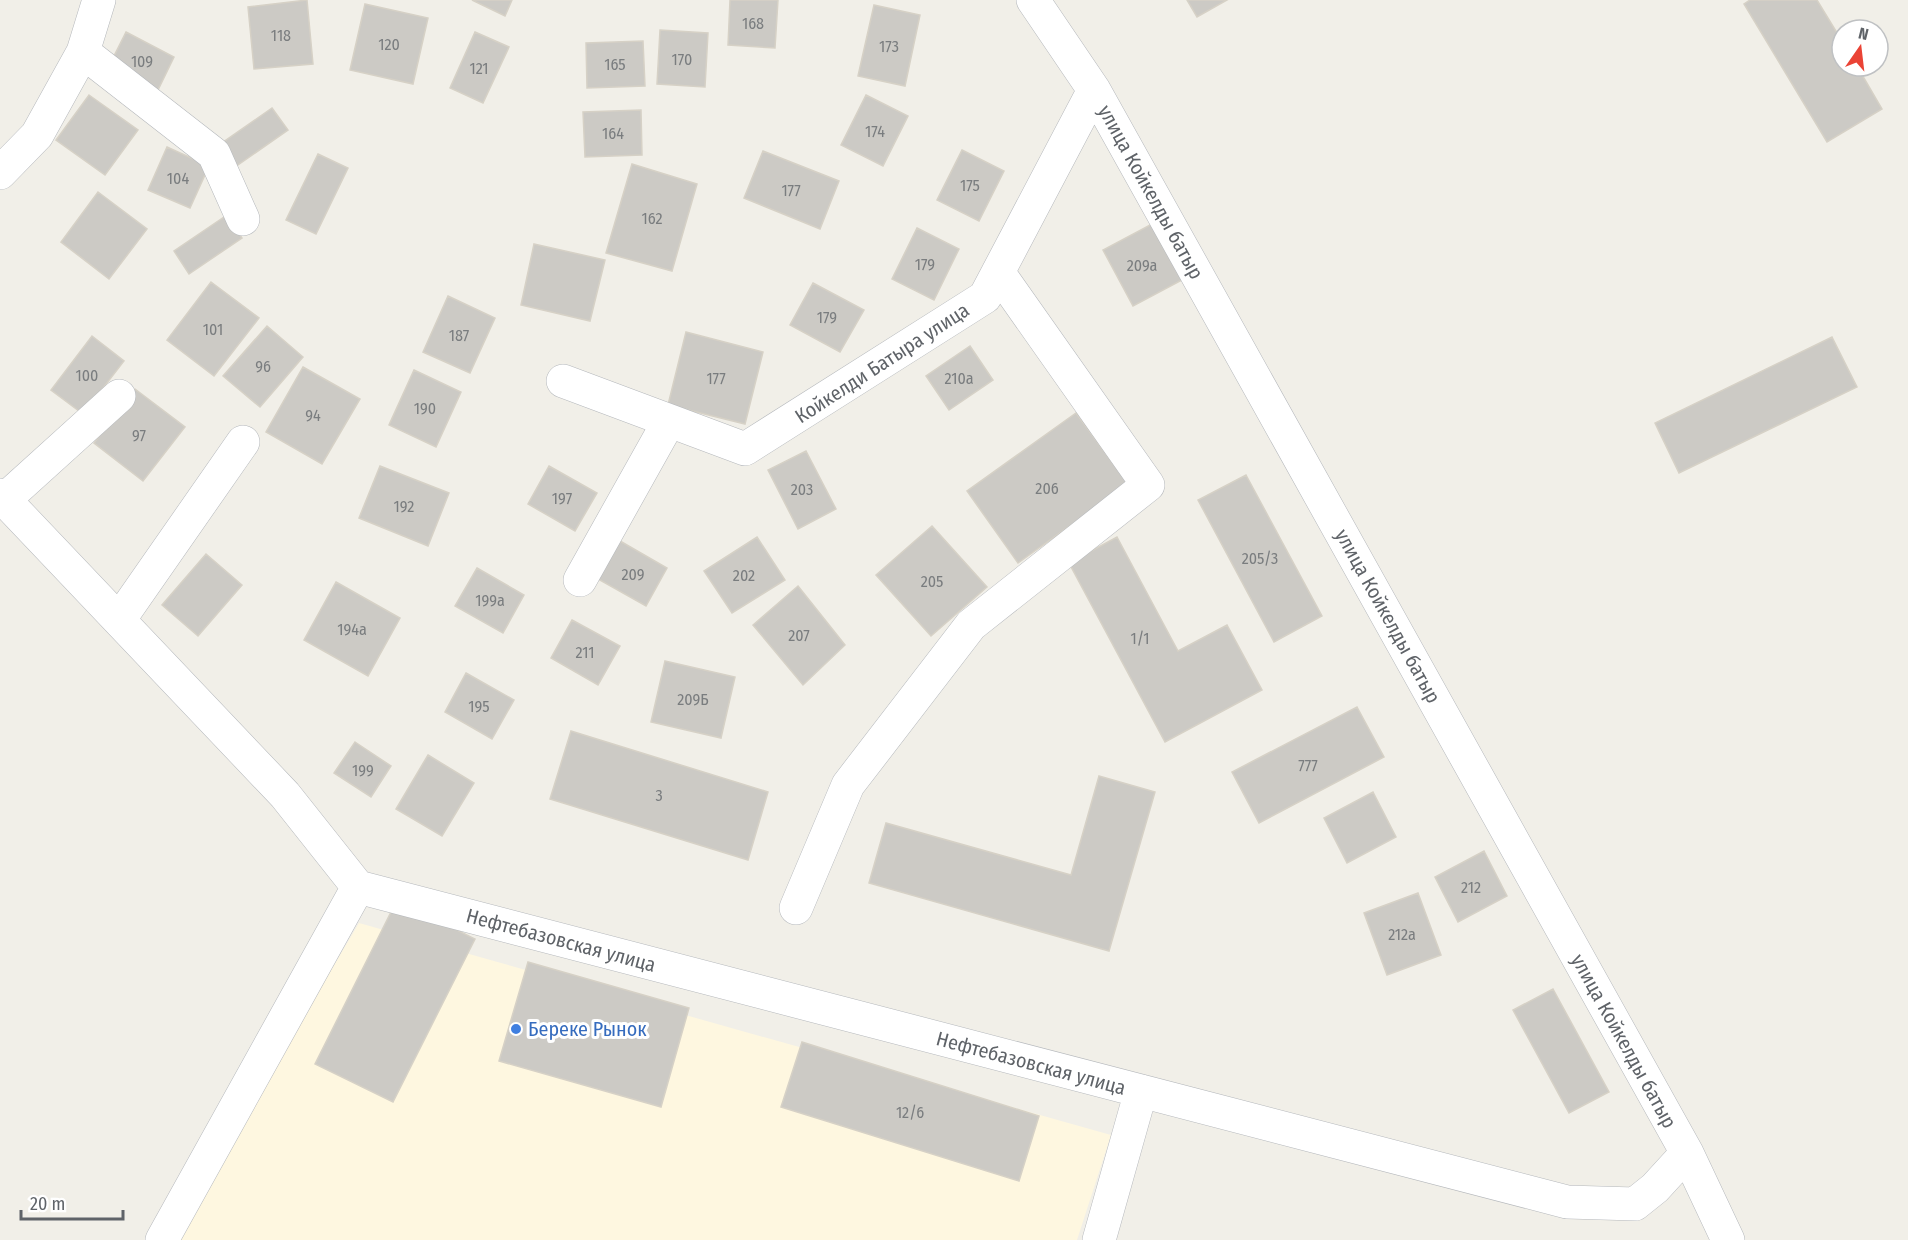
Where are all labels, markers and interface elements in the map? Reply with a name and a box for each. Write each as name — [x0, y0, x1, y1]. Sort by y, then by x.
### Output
house number: 168 — [742, 14, 764, 33]
north arrow — [1830, 18, 1890, 78]
text: N — [1857, 24, 1870, 44]
house number: 118 — [271, 26, 291, 45]
house number: 120 — [378, 35, 400, 54]
house number: 173 — [879, 37, 899, 56]
house number: 170 — [672, 50, 692, 69]
house number: 109 — [131, 52, 153, 71]
house number: 165 — [604, 55, 626, 74]
house number: 121 — [469, 59, 489, 78]
street label: улица Койкелды батыр — [1093, 101, 1209, 283]
house number: 174 — [865, 122, 885, 141]
house number: 164 — [602, 124, 624, 143]
house number: 104 — [167, 169, 189, 188]
house number: 175 — [960, 176, 980, 195]
house number: 177 — [781, 181, 801, 200]
house number: 162 — [641, 209, 663, 228]
house number: 179 — [915, 255, 935, 274]
house number: 209а — [1127, 256, 1158, 275]
street label: Койкелди Батыра улица — [790, 298, 974, 428]
house number: 179 — [817, 308, 837, 327]
house number: 101 — [203, 320, 223, 339]
house number: 187 — [449, 326, 470, 345]
house number: 96 — [255, 357, 271, 376]
house number: 100 — [76, 366, 98, 385]
house number: 177 — [706, 369, 726, 388]
house number: 210а — [944, 369, 974, 388]
house number: 190 — [414, 399, 436, 418]
house number: 94 — [305, 406, 321, 425]
house number: 97 — [132, 426, 147, 445]
house number: 206 — [1035, 479, 1059, 498]
house number: 203 — [791, 480, 813, 499]
house number: 197 — [552, 489, 573, 508]
house number: 192 — [394, 497, 414, 516]
street label: улица Койкелды батыр — [1330, 525, 1446, 707]
house number: 205/3 — [1242, 549, 1278, 568]
house number: 209 — [621, 565, 645, 584]
house number: 202 — [733, 566, 755, 585]
house number: 205 — [921, 572, 943, 591]
house number: 199а — [475, 591, 505, 610]
house number: 194а — [337, 620, 367, 639]
house number: 207 — [788, 626, 810, 645]
house number: 1/1 — [1130, 629, 1150, 648]
house number: 211 — [576, 643, 594, 662]
house number: 209Б — [677, 690, 709, 709]
house number: 195 — [468, 697, 490, 716]
house number: 777 — [1298, 756, 1318, 775]
house number: 199 — [352, 761, 374, 780]
house number: 3 — [655, 786, 663, 805]
house number: 212 — [1461, 878, 1481, 897]
street label: Нефтебазовская улица — [464, 903, 658, 977]
house number: 212а — [1388, 925, 1416, 944]
street label: улица Койкелды батыр — [1566, 950, 1682, 1132]
place label: Береке Рынок — [528, 1017, 647, 1041]
marker: Береке Рынок — [509, 1022, 523, 1036]
street label: Нефтебазовская улица — [934, 1026, 1128, 1100]
house number: 12/6 — [896, 1103, 924, 1122]
scale bar — [21, 1183, 123, 1221]
text: 20 m — [30, 1193, 65, 1215]

